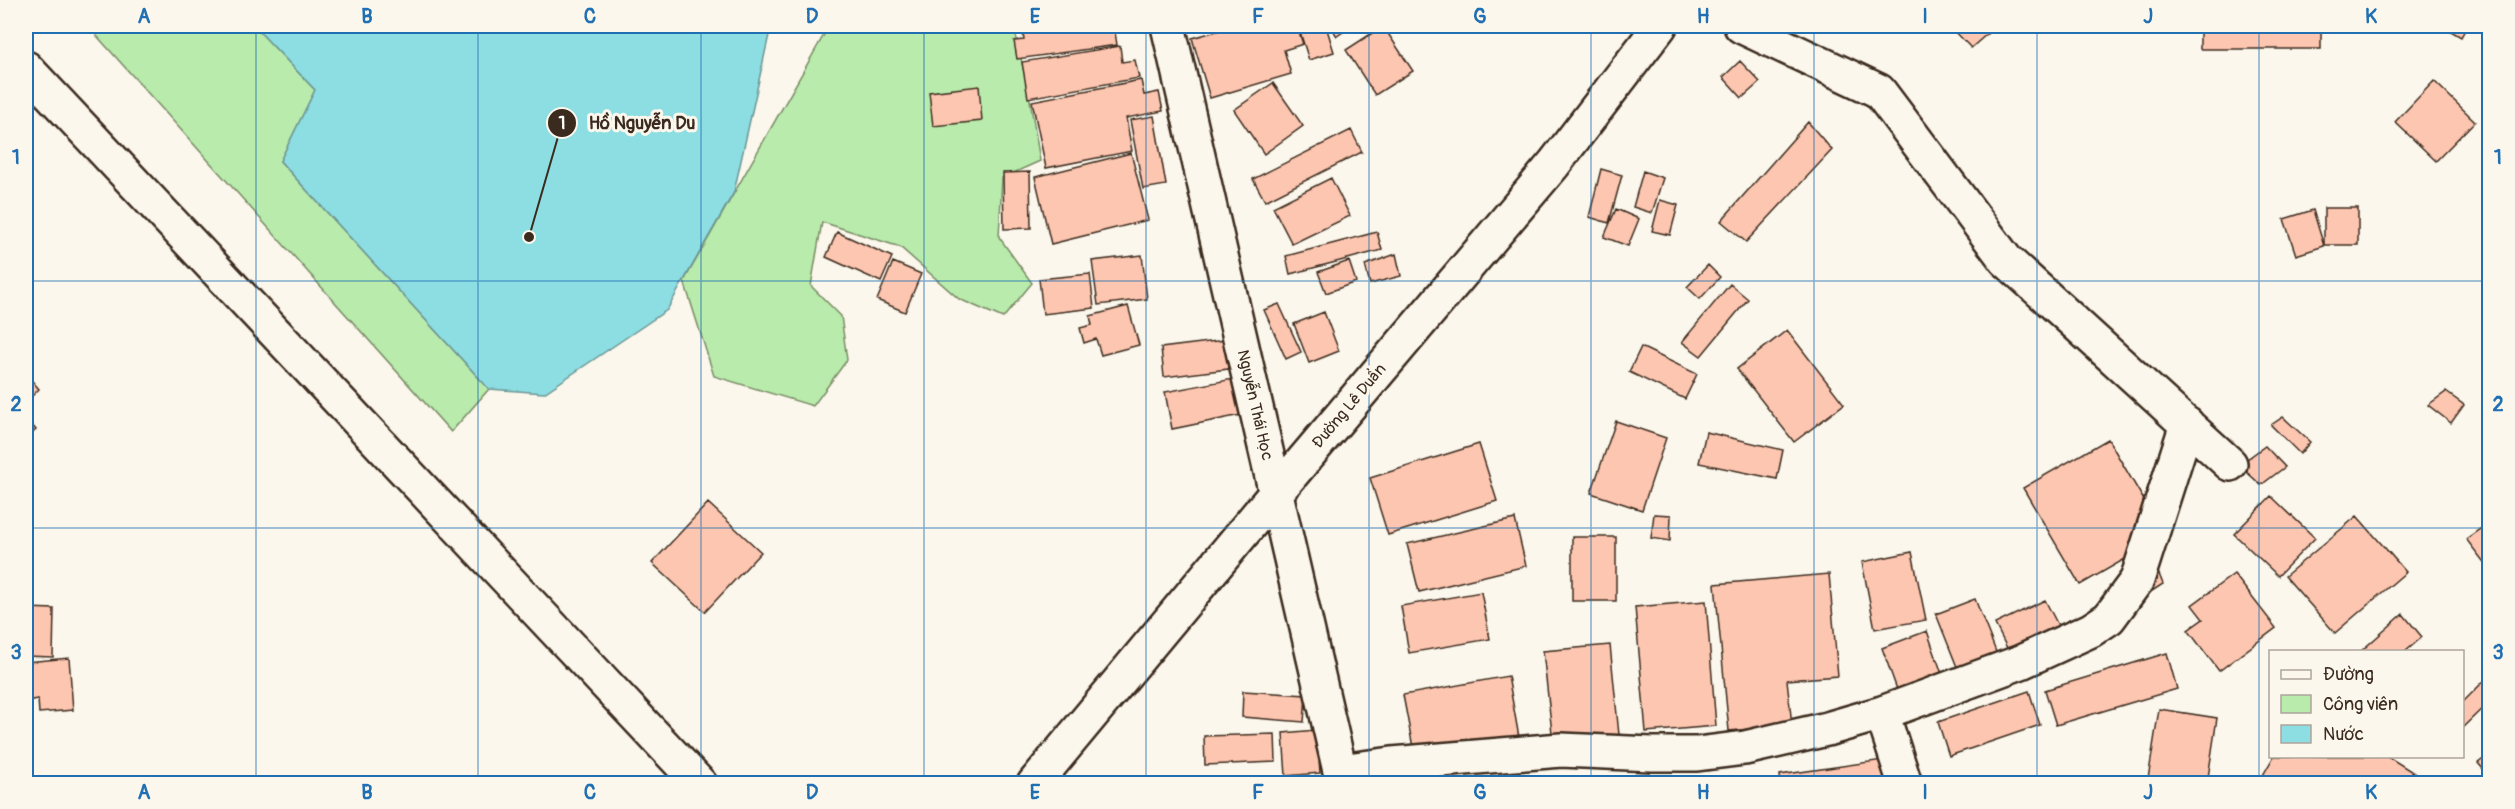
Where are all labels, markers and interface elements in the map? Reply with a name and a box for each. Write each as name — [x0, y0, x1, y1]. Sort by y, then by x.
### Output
text: A — [138, 4, 151, 29]
text: B — [361, 4, 373, 29]
text: C — [584, 4, 596, 29]
text: D — [806, 4, 819, 29]
text: E — [1030, 4, 1041, 29]
text: F — [1252, 4, 1264, 29]
text: G — [1473, 4, 1487, 29]
text: H — [1697, 4, 1710, 29]
text: I — [1922, 4, 1928, 29]
text: J — [2143, 4, 2153, 29]
text: K — [2365, 4, 2377, 29]
callout: Hồ Nguyễn Du — [547, 105, 708, 141]
text: 1 — [558, 112, 566, 135]
text: Hồ Nguyễn Du — [589, 112, 695, 135]
text: 1 — [12, 145, 20, 170]
text: 1 — [2494, 145, 2502, 170]
street label: Nguyễn Thái Học — [1233, 348, 1277, 462]
street label: Đường Lê Duẩn — [1307, 359, 1390, 453]
text: 2 — [10, 392, 22, 417]
text: 2 — [2492, 392, 2504, 417]
text: 3 — [10, 640, 22, 665]
text: 3 — [2492, 640, 2504, 665]
legend — [2269, 650, 2464, 758]
text: Đường — [2323, 663, 2374, 686]
text: Công viên — [2323, 693, 2398, 716]
text: Nước — [2323, 723, 2364, 746]
text: A — [138, 780, 151, 805]
text: B — [361, 780, 373, 805]
text: C — [584, 780, 596, 805]
text: D — [806, 780, 819, 805]
text: E — [1030, 780, 1041, 805]
text: F — [1252, 780, 1264, 805]
text: G — [1473, 780, 1487, 805]
text: H — [1697, 780, 1710, 805]
text: I — [1922, 780, 1928, 805]
text: J — [2143, 780, 2153, 805]
text: K — [2365, 780, 2377, 805]

